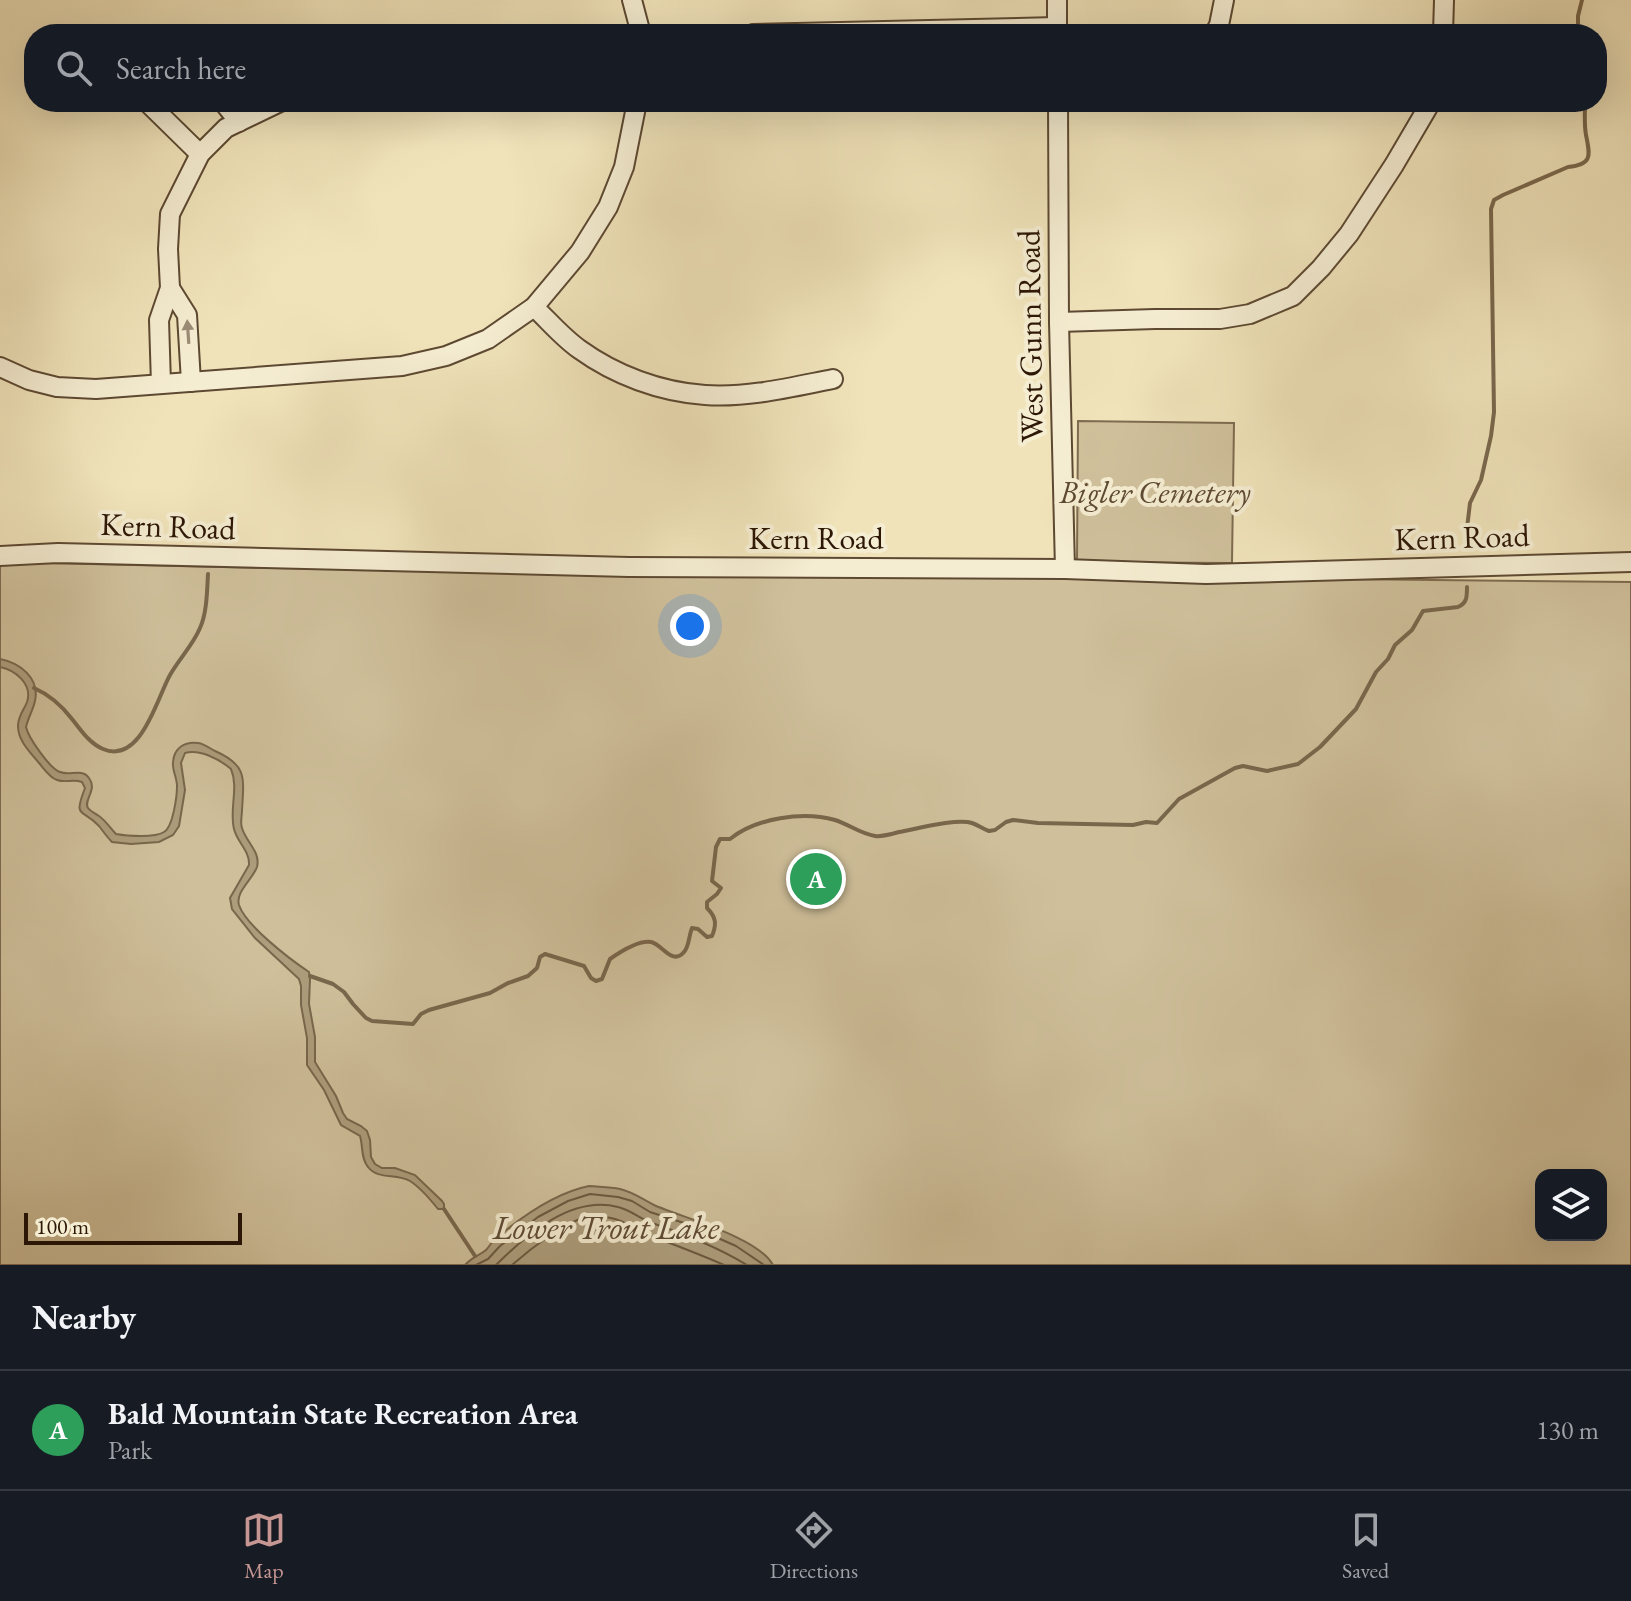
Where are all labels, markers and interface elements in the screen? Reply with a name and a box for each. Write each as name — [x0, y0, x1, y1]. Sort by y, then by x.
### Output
search box — [24, 24, 1607, 112]
icon: search — [52, 46, 96, 90]
text: Search here — [116, 49, 246, 88]
street label: West Gunn Road — [1007, 228, 1053, 443]
one-way arrow — [181, 319, 194, 344]
park label: Bigler Cemetery — [1058, 471, 1251, 513]
street label: Kern Road — [100, 503, 237, 549]
street label: Kern Road — [1394, 514, 1531, 560]
street label: Kern Road — [748, 517, 884, 559]
your location — [670, 606, 710, 646]
pin: A — [790, 849, 842, 909]
map controls — [1535, 1169, 1607, 1241]
button: layers — [1535, 1169, 1607, 1241]
water label: Lower Trout Lake — [492, 1205, 720, 1249]
scale bar — [24, 1209, 242, 1245]
text: 100 m — [36, 1212, 89, 1241]
text: Nearby — [32, 1295, 136, 1339]
text: Bald Mountain State Recreation Area — [108, 1394, 578, 1433]
text: A — [49, 1413, 67, 1447]
text: 130 m — [1536, 1413, 1599, 1447]
text: Park — [108, 1433, 152, 1467]
tab: Map — [242, 1508, 286, 1585]
tab: Directions — [770, 1508, 858, 1585]
tab: Saved — [1342, 1508, 1389, 1585]

